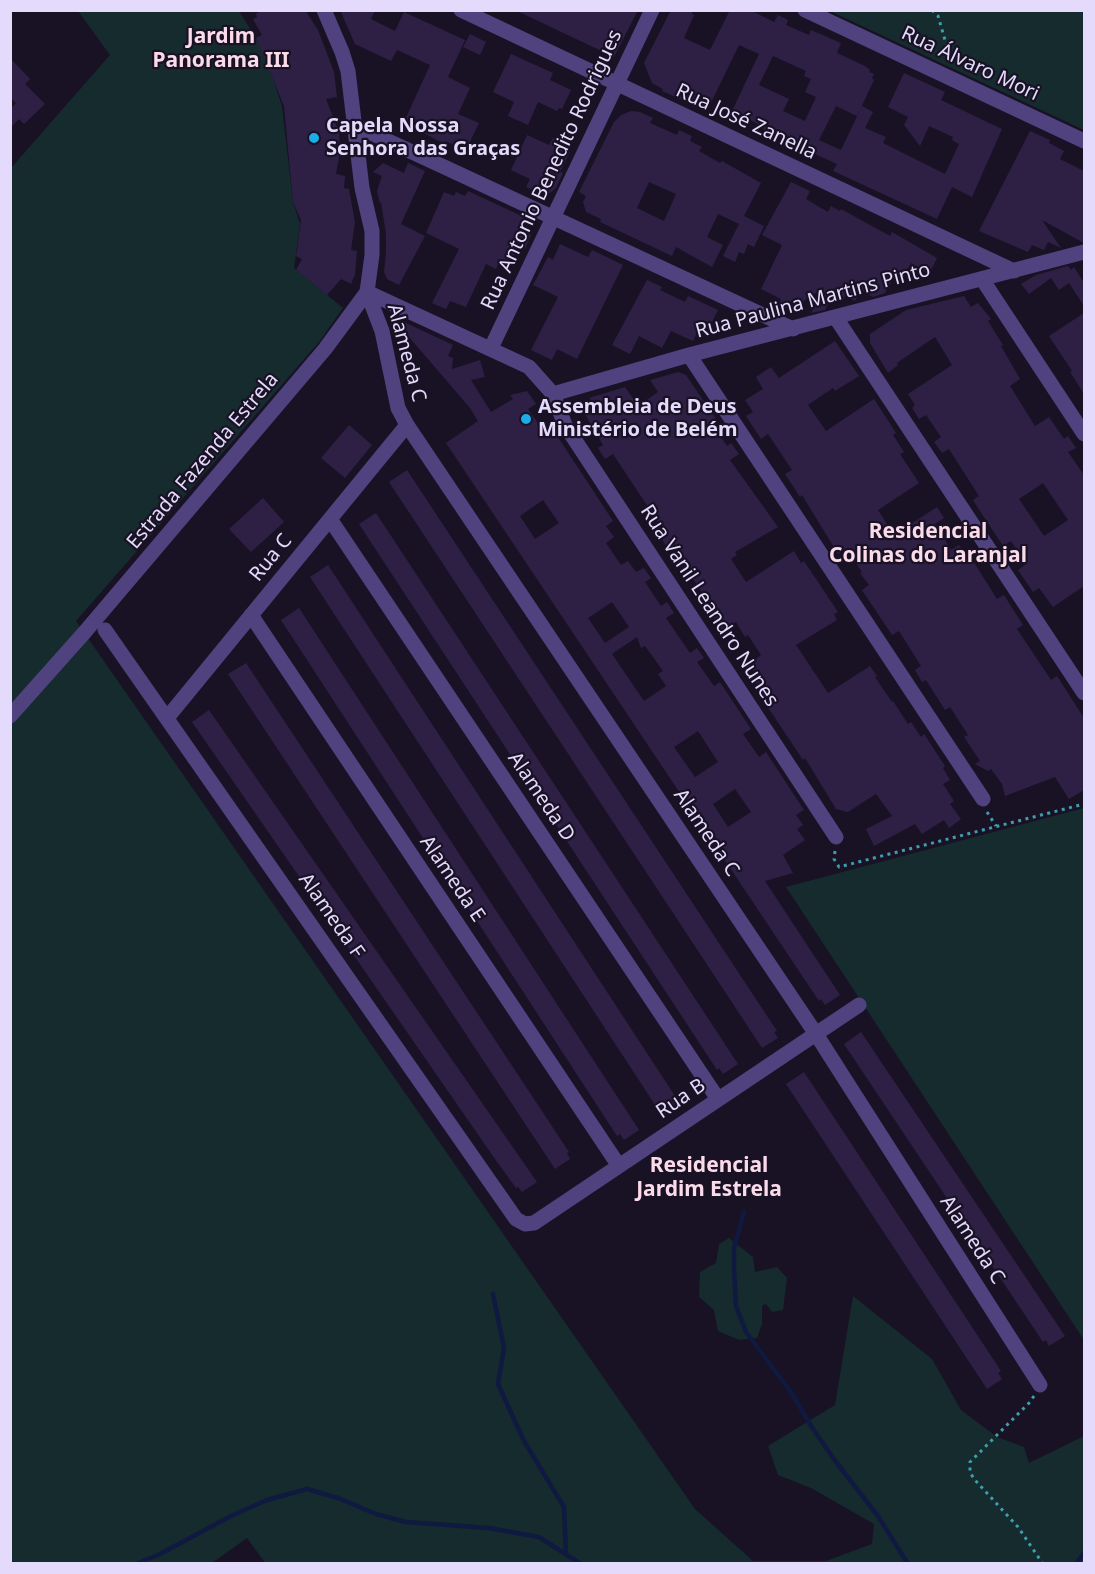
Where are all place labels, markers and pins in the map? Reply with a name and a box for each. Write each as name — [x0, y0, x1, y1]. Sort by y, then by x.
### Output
place label: Capela Nossa Senhora das Graças — [326, 114, 520, 161]
marker: Capela Nossa Senhora das Graças — [307, 131, 321, 145]
place label: Assembleia de Deus Ministério de Belém — [538, 395, 738, 442]
marker: Assembleia de Deus Ministério de Belém — [519, 412, 533, 426]

